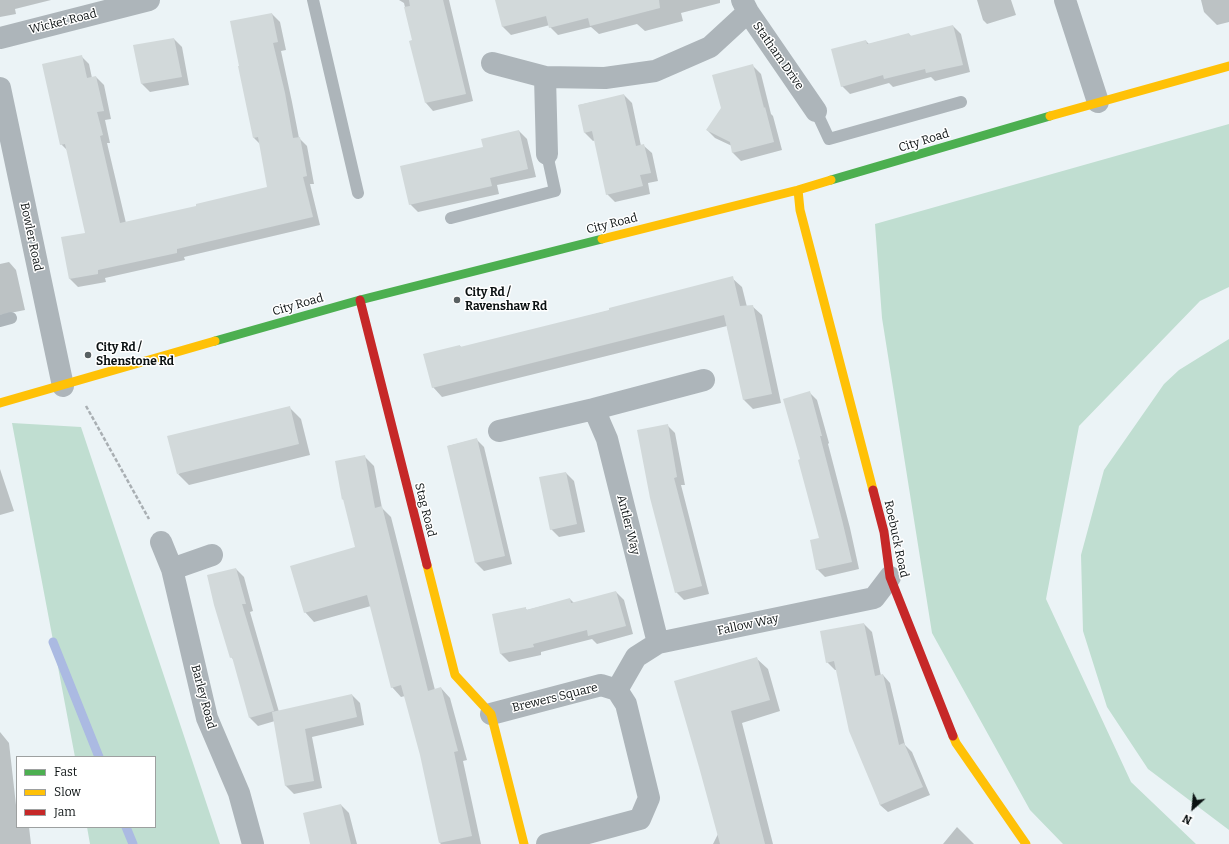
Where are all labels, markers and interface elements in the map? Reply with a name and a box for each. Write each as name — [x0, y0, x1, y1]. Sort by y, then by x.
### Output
street label: Wicket Road — [28, 7, 98, 37]
street label: Statham Drive — [749, 19, 807, 93]
street label: City Road — [897, 126, 951, 156]
street label: Bowler Road — [17, 201, 45, 273]
street label: City Road — [585, 211, 639, 237]
place label: City Rd / Ravenshaw Rd — [465, 286, 547, 314]
street label: City Road — [271, 291, 325, 319]
marker: City Rd / Ravenshaw Rd — [452, 295, 462, 305]
place label: City Rd / Shenstone Rd — [96, 341, 174, 369]
marker: City Rd / Shenstone Rd — [83, 350, 93, 360]
street label: Stag Road — [411, 482, 439, 538]
street label: Antler Way — [614, 493, 642, 557]
street label: Roebuck Road — [881, 499, 911, 579]
street label: Fallow Way — [716, 611, 780, 639]
street label: Barley Road — [188, 663, 218, 731]
street label: Brewers Square — [511, 680, 599, 716]
legend — [16, 756, 156, 828]
text: Fast — [54, 765, 77, 779]
text: Slow — [54, 785, 81, 799]
north arrow — [1173, 788, 1213, 828]
text: Jam — [54, 805, 76, 819]
text: N — [1181, 811, 1194, 827]

